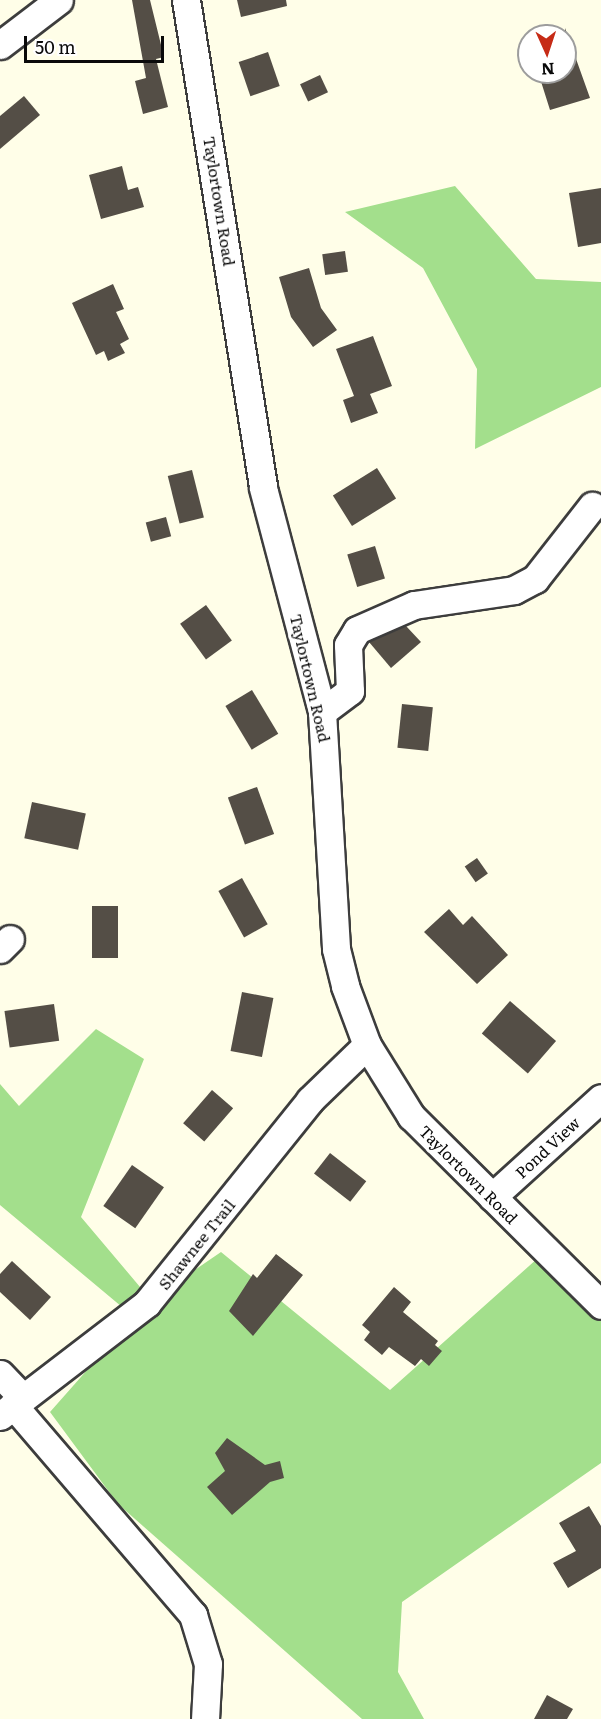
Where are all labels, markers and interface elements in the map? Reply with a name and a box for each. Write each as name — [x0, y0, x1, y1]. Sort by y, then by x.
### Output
scale bar — [27, 24, 166, 62]
north arrow — [517, 24, 577, 84]
text: 50 m — [35, 33, 76, 60]
text: N — [540, 58, 555, 82]
street label: Taylortown Road — [200, 135, 240, 267]
street label: Taylortown Road — [287, 612, 335, 744]
street label: Pond View — [511, 1112, 583, 1182]
street label: Taylortown Road — [416, 1121, 522, 1227]
street label: Shawnee Trail — [154, 1195, 238, 1293]

